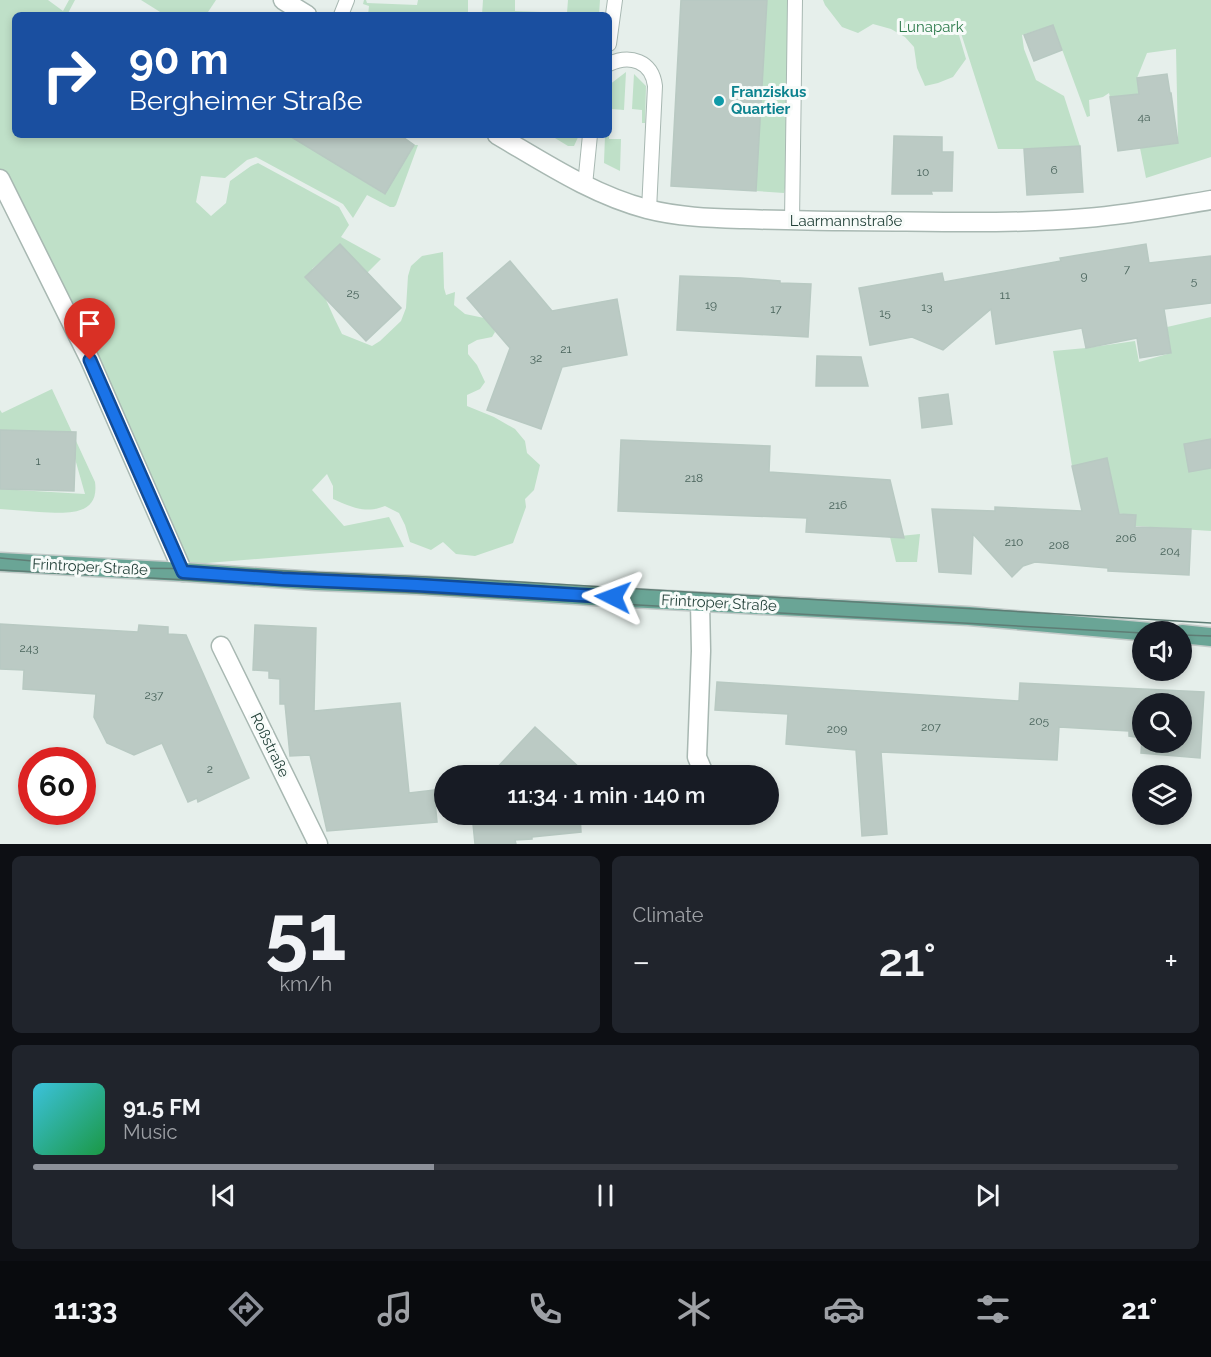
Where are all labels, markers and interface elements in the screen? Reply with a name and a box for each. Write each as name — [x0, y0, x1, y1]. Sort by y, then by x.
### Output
park label: Lunapark — [898, 18, 964, 36]
text: 90 m — [129, 35, 229, 84]
icon: right — [30, 36, 108, 114]
place label: Franziskus Quartier — [731, 83, 806, 118]
text: Bergheimer Straße — [129, 85, 363, 116]
marker: Franziskus Quartier — [712, 94, 726, 108]
house number: 4a — [1137, 110, 1151, 124]
house number: 6 — [1050, 163, 1058, 177]
house number: 10 — [917, 165, 929, 179]
street label: Laarmannstraße — [790, 212, 902, 230]
house number: 7 — [1124, 262, 1131, 276]
house number: 9 — [1080, 269, 1088, 283]
house number: 5 — [1191, 274, 1198, 288]
house number: 25 — [347, 286, 360, 300]
house number: 11 — [1000, 288, 1010, 302]
pin — [64, 298, 115, 360]
house number: 19 — [705, 298, 717, 312]
house number: 13 — [921, 300, 933, 314]
house number: 17 — [770, 302, 782, 316]
house number: 15 — [879, 306, 891, 320]
icon: arrive — [73, 307, 106, 340]
house number: 21 — [560, 342, 572, 356]
house number: 32 — [530, 351, 542, 365]
house number: 1 — [35, 454, 41, 468]
house number: 218 — [685, 471, 703, 485]
house number: 216 — [829, 498, 847, 512]
house number: 206 — [1116, 531, 1136, 545]
house number: 210 — [1005, 535, 1023, 549]
house number: 208 — [1049, 538, 1069, 552]
house number: 204 — [1160, 544, 1181, 558]
street label: Frintroper Straße — [32, 555, 148, 579]
position arrow — [581, 565, 645, 629]
street label: Frintroper Straße — [661, 591, 777, 615]
map controls — [1132, 621, 1192, 825]
button: sound — [1132, 621, 1192, 681]
house number: 243 — [19, 641, 39, 655]
house number: 237 — [144, 688, 164, 702]
button: search — [1132, 693, 1192, 753]
street label: Roßstraße — [247, 710, 293, 780]
house number: 205 — [1029, 714, 1050, 728]
house number: 207 — [921, 720, 942, 734]
house number: 209 — [827, 722, 847, 736]
speed limit sign: 60 — [18, 747, 96, 825]
house number: 2 — [207, 762, 213, 776]
button: layers — [1132, 765, 1192, 825]
text: 11:34 · 1 min · 140 m — [508, 782, 705, 808]
text: 51 — [265, 887, 347, 978]
text: Climate — [633, 903, 704, 927]
text: 21° — [879, 934, 936, 987]
text: − — [633, 942, 650, 981]
text: + — [1164, 942, 1178, 981]
text: km/h — [279, 972, 332, 996]
text: 91.5 FM — [123, 1094, 201, 1120]
text: Music — [123, 1120, 177, 1144]
icon: previous — [207, 1179, 240, 1212]
icon: pause — [589, 1179, 622, 1212]
icon: next — [971, 1179, 1004, 1212]
icon: directions — [225, 1288, 267, 1330]
icon: music — [374, 1288, 416, 1330]
icon: phone — [524, 1288, 566, 1330]
icon: climate — [673, 1288, 715, 1330]
icon: car — [823, 1288, 865, 1330]
icon: filters — [972, 1288, 1014, 1330]
text: 11:33 — [54, 1294, 117, 1325]
text: 21° — [1122, 1294, 1157, 1325]

